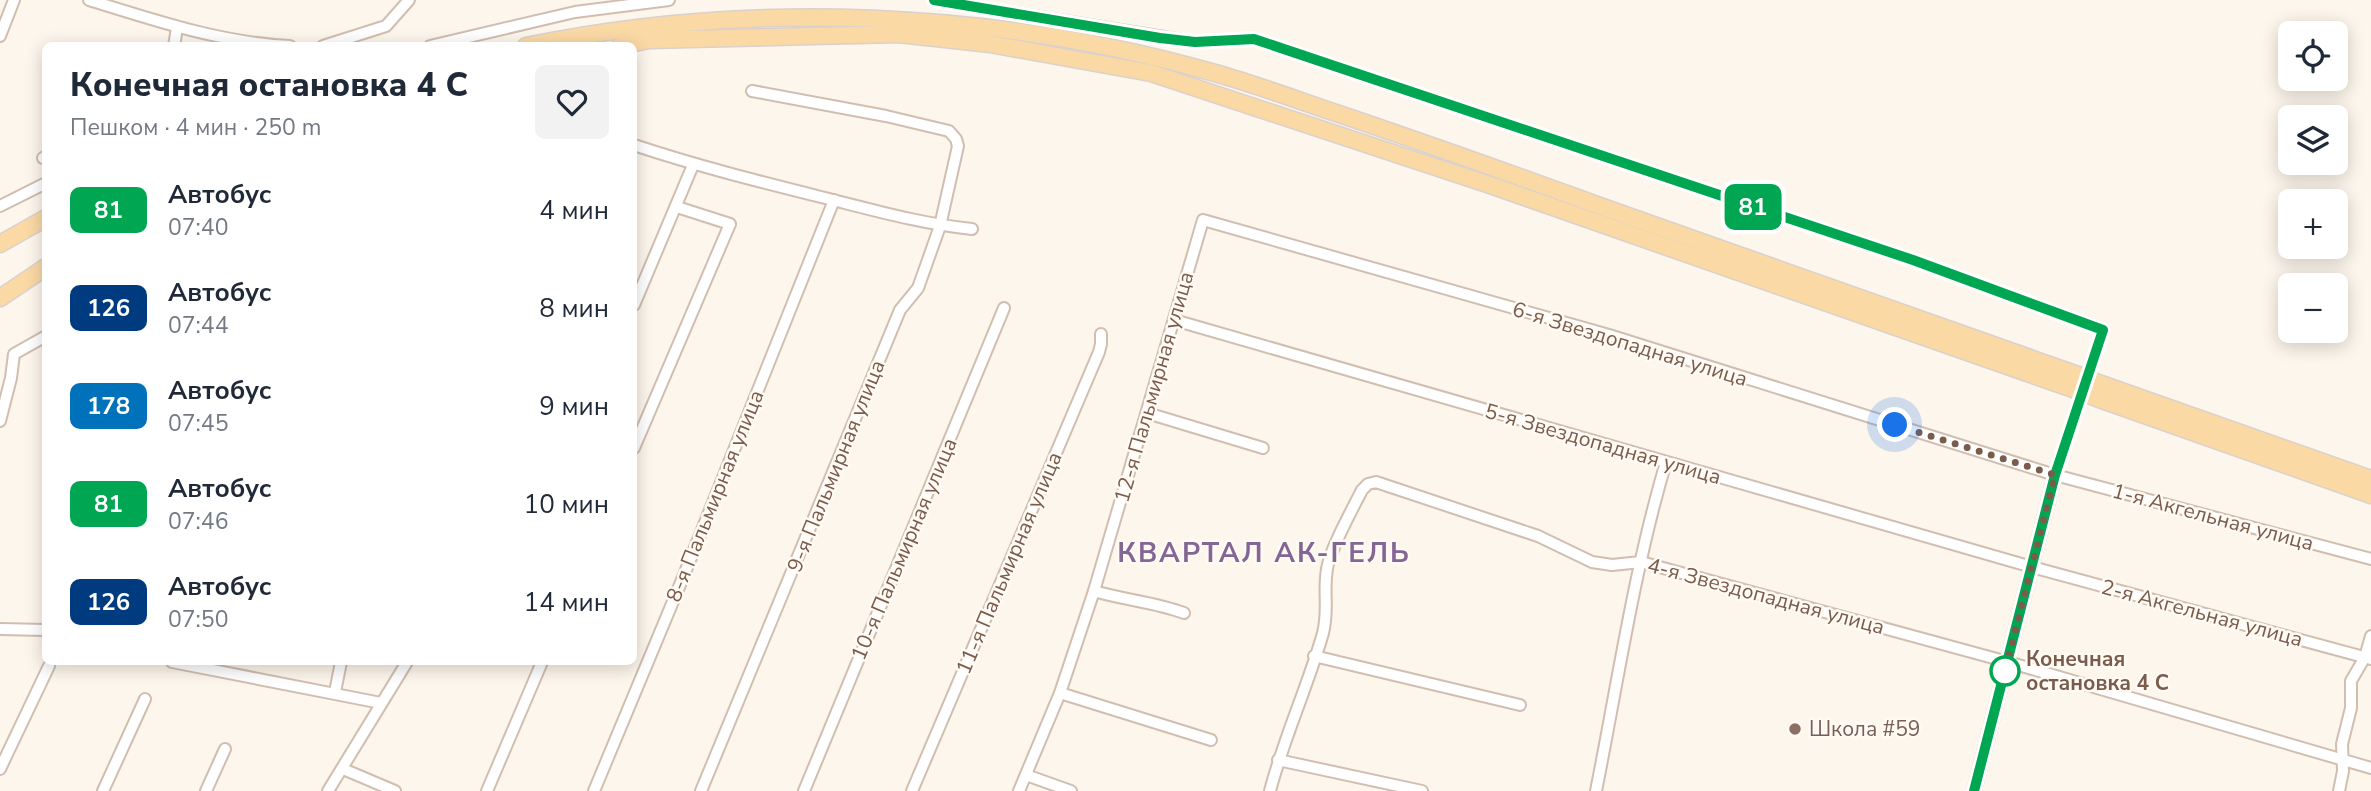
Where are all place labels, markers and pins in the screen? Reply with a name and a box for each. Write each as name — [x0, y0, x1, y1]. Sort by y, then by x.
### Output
place label: Конечная остановка 4 С — [2026, 645, 2169, 697]
marker: Конечная остановка 4 С — [1990, 656, 2020, 686]
place label: Школа #59 — [1809, 715, 1920, 743]
marker: Школа #59 — [1787, 721, 1803, 737]

